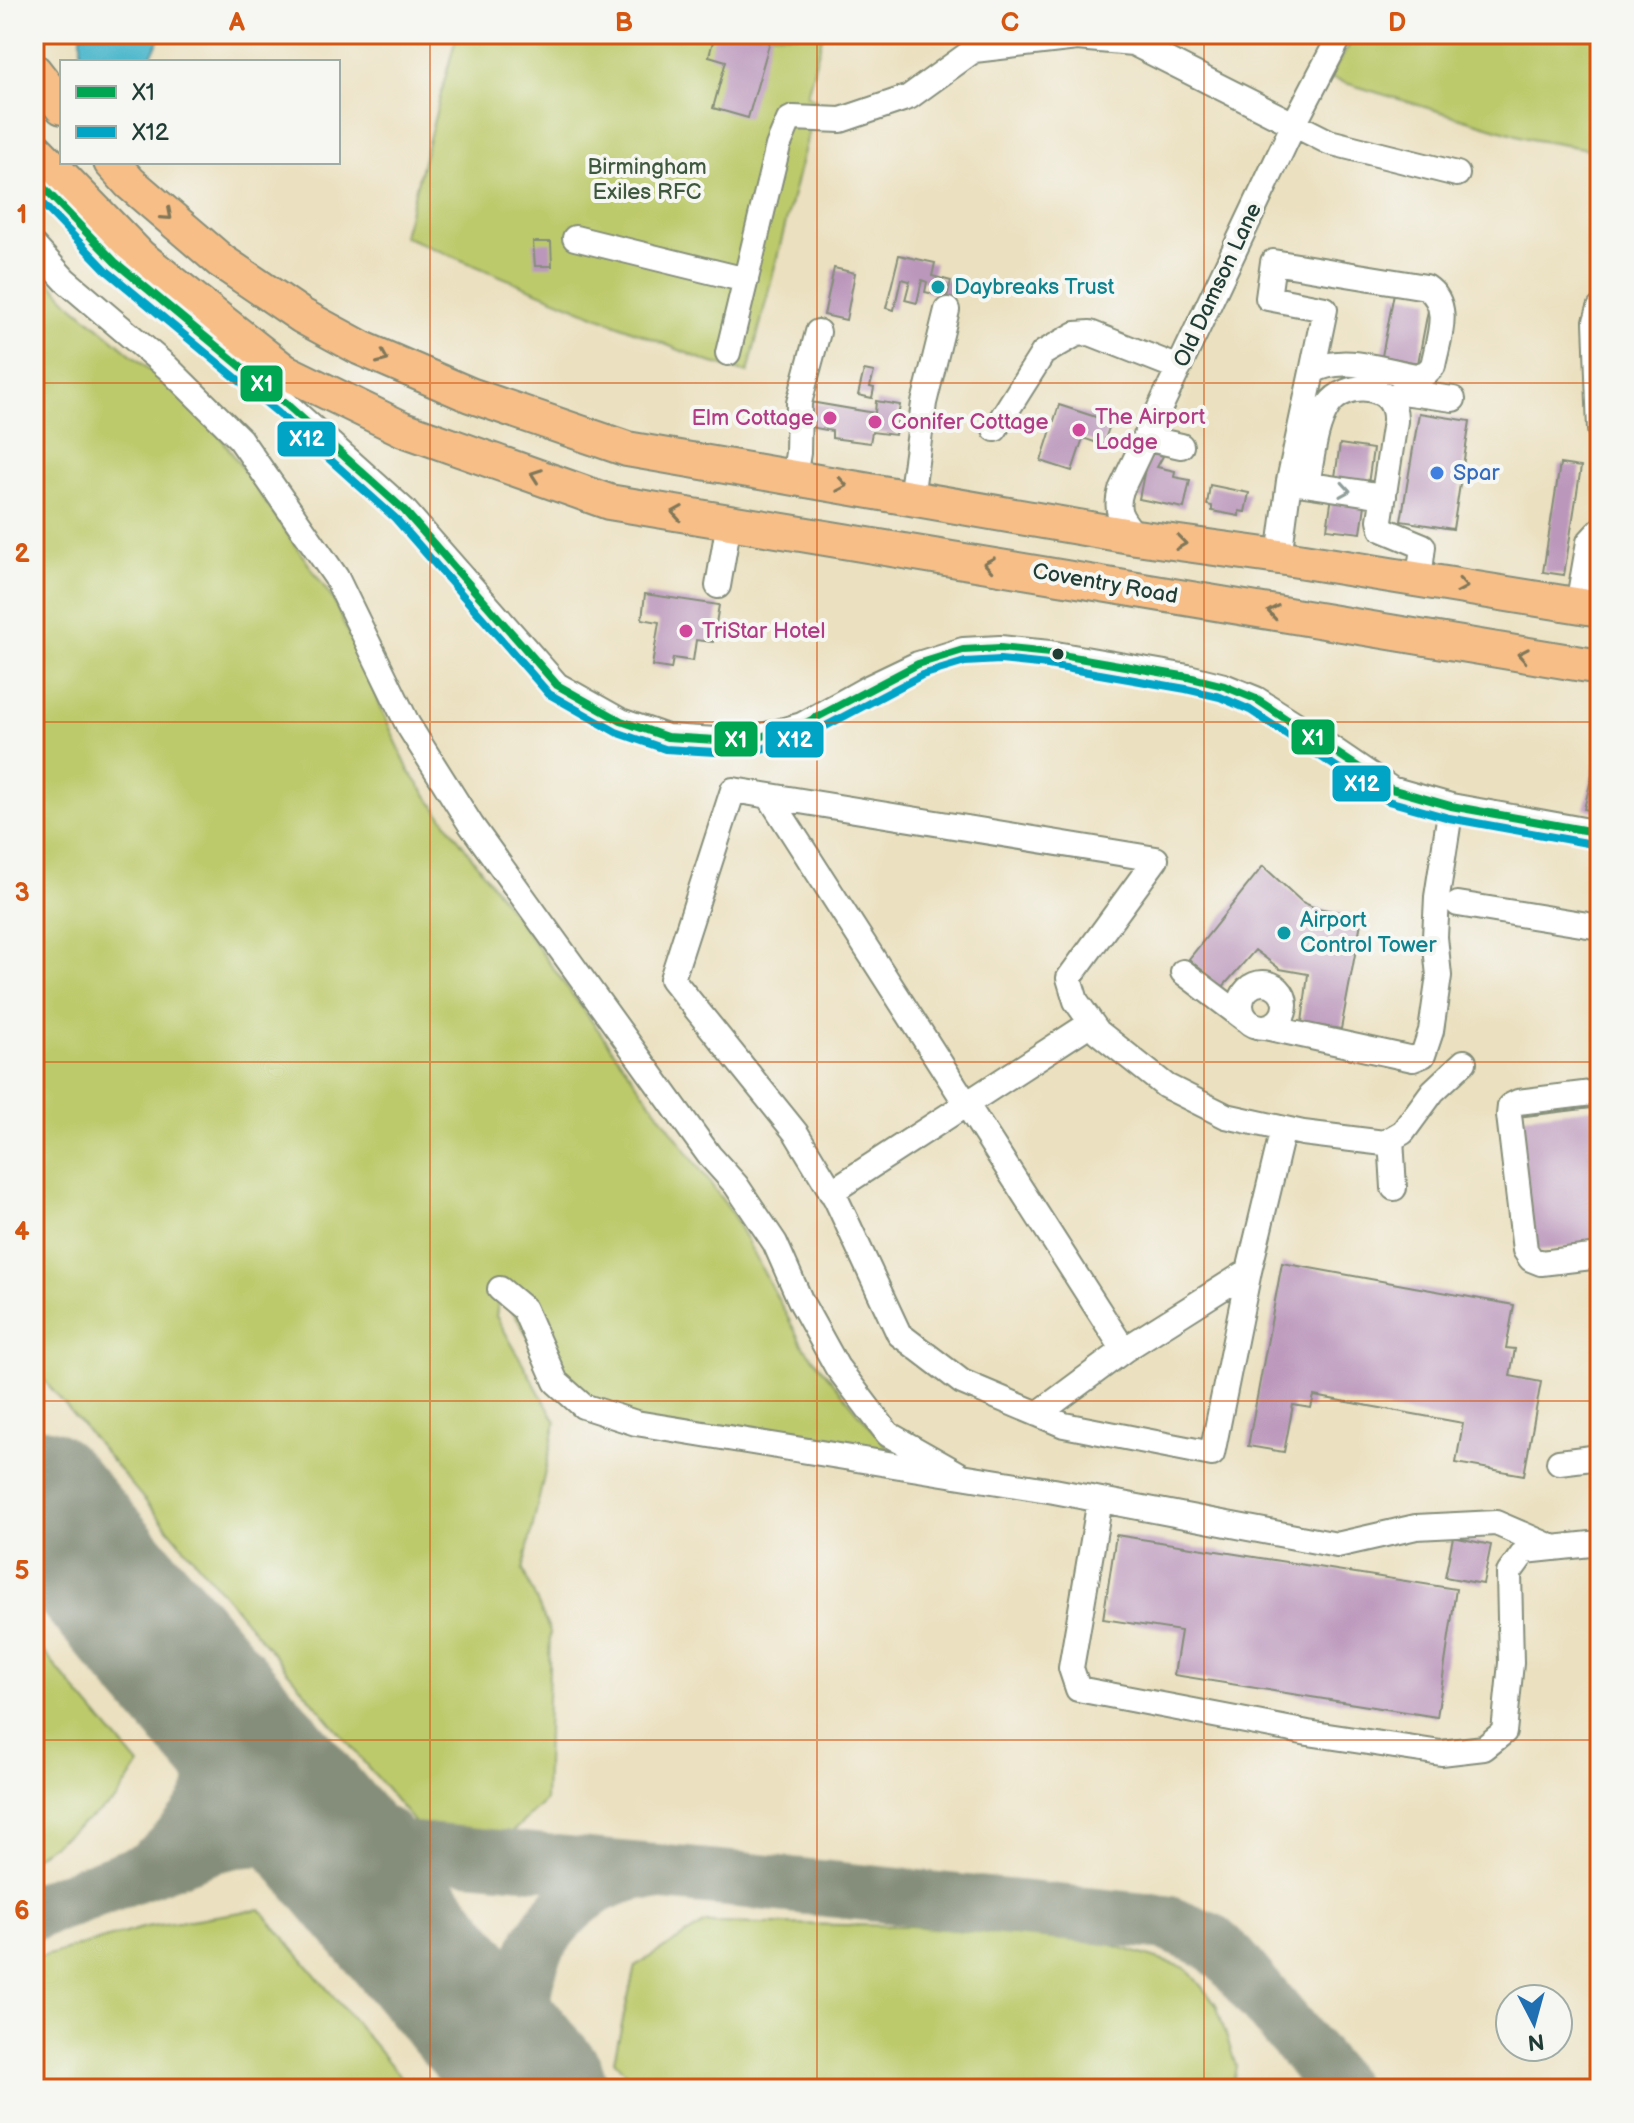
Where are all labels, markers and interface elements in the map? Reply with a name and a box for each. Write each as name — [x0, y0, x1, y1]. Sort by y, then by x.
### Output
text: A — [228, 8, 245, 39]
text: B — [615, 8, 633, 39]
text: C — [1001, 8, 1019, 39]
text: D — [1388, 8, 1406, 39]
legend — [60, 60, 340, 164]
text: X1 — [131, 78, 155, 107]
text: X12 — [131, 118, 169, 147]
park label: Birmingham Exiles RFC — [587, 154, 707, 206]
street label: Old Damson Lane — [1168, 199, 1268, 371]
text: 1 — [17, 200, 27, 231]
one-way arrow — [158, 206, 173, 220]
place label: Daybreaks Trust — [954, 274, 1115, 301]
marker: Daybreaks Trust — [929, 278, 947, 296]
one-way arrow — [375, 348, 390, 364]
line badge: X1 — [239, 364, 284, 403]
text: X1 — [251, 371, 273, 398]
place label: The Airport Lodge — [1095, 404, 1206, 456]
place label: Elm Cottage — [692, 405, 814, 432]
marker: Elm Cottage — [821, 409, 839, 427]
place label: Conifer Cottage — [891, 409, 1049, 436]
marker: Conifer Cottage — [866, 413, 884, 431]
line badge: X12 — [276, 420, 337, 458]
marker: The Airport Lodge — [1070, 421, 1088, 439]
text: X12 — [289, 426, 325, 453]
place label: Spar — [1453, 460, 1501, 487]
marker: Spar — [1428, 464, 1446, 482]
one-way arrow — [530, 469, 544, 485]
one-way arrow — [835, 476, 848, 493]
one-way arrow — [1338, 481, 1352, 498]
one-way arrow — [671, 505, 684, 522]
one-way arrow — [1174, 534, 1187, 551]
text: 2 — [14, 539, 30, 570]
one-way arrow — [982, 557, 996, 574]
street label: Coventry Road — [1030, 558, 1180, 610]
one-way arrow — [1456, 577, 1469, 594]
one-way arrow — [1266, 604, 1280, 621]
place label: TriStar Hotel — [702, 618, 825, 645]
marker: TriStar Hotel — [677, 622, 695, 640]
unlabelled marker — [1050, 646, 1066, 662]
one-way arrow — [1516, 647, 1530, 664]
line badge: X1 — [1290, 718, 1336, 756]
line badge: X1 — [713, 720, 759, 758]
line badge: X12 — [764, 720, 825, 759]
text: X1 — [1302, 725, 1324, 752]
text: X1 — [725, 727, 747, 754]
text: X12 — [777, 727, 813, 754]
line badge: X12 — [1331, 764, 1392, 803]
text: X12 — [1344, 771, 1380, 798]
text: 3 — [14, 878, 30, 909]
place label: Airport Control Tower — [1300, 907, 1437, 959]
marker: Airport Control Tower — [1275, 924, 1293, 942]
text: 4 — [14, 1217, 30, 1248]
text: 5 — [14, 1556, 30, 1587]
text: 6 — [14, 1896, 30, 1927]
north arrow — [1494, 1983, 1574, 2063]
text: N — [1526, 2027, 1546, 2056]

